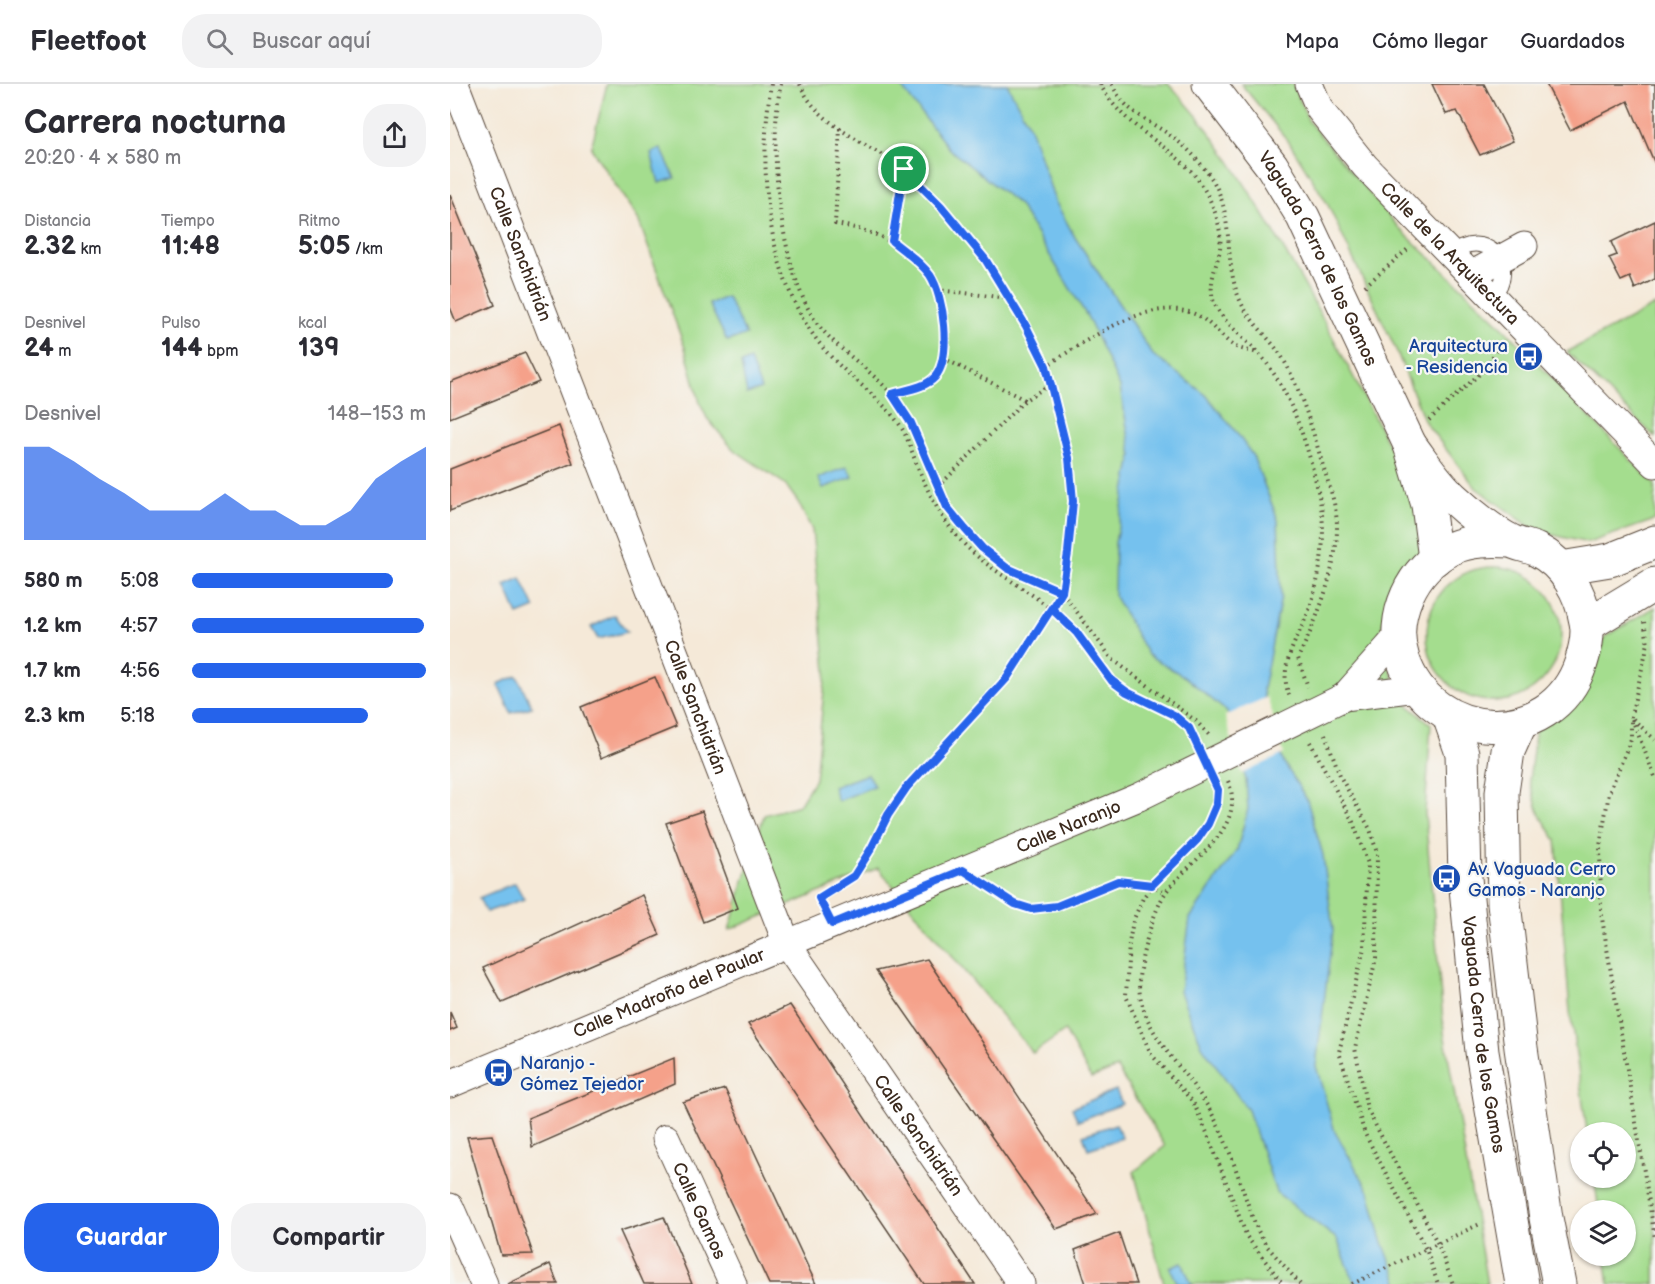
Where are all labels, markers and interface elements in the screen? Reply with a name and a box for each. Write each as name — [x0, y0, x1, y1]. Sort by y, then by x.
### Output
search box — [182, 14, 602, 68]
text: Fleetfoot — [30, 25, 146, 58]
icon: search — [203, 25, 236, 58]
text: Buscar aquí — [251, 28, 370, 55]
text: Mapa — [1285, 29, 1339, 54]
text: Cómo llegar — [1372, 29, 1487, 54]
text: Guardados — [1520, 29, 1625, 54]
text: Carrera nocturna — [24, 103, 286, 143]
button: share — [363, 104, 426, 167]
pin — [878, 143, 929, 194]
text: 20:20 · 4 × 580 m — [24, 146, 181, 170]
street label: Vaguada Cerro de los Gamos — [1254, 147, 1382, 369]
icon: arrive — [887, 152, 920, 185]
street label: Calle de la Arquitectura — [1376, 178, 1524, 329]
street label: Calle Sanchidrián — [485, 184, 556, 324]
text: Distancia — [24, 212, 91, 231]
text: Tiempo — [161, 212, 215, 231]
text: Ritmo — [298, 212, 340, 231]
text: 2.32 — [24, 231, 76, 262]
text: 11:48 — [161, 231, 220, 262]
text: 5:05 — [298, 231, 350, 262]
text: km — [76, 240, 101, 259]
text: /km — [350, 240, 383, 259]
text: Desnivel — [24, 314, 86, 333]
text: Pulso — [161, 314, 201, 333]
text: kcal — [298, 314, 327, 333]
text: 24 — [24, 333, 54, 364]
text: 144 — [161, 333, 203, 364]
text: 139 — [298, 333, 339, 364]
place label: Arquitectura - Residencia — [1406, 336, 1508, 378]
bus stop icon: Arquitectura - Residencia — [1513, 340, 1545, 372]
text: m — [54, 342, 71, 361]
text: bpm — [203, 342, 238, 361]
text: Desnivel — [24, 402, 101, 426]
text: 148–153 m — [328, 402, 426, 426]
text: 580 m — [24, 569, 82, 593]
text: 5:08 — [120, 569, 159, 593]
text: 1.2 km — [24, 614, 82, 638]
text: 4:57 — [120, 614, 158, 638]
street label: Calle Sanchidrián — [660, 637, 731, 777]
text: 1.7 km — [24, 659, 81, 683]
text: 4:56 — [120, 659, 160, 683]
text: 2.3 km — [24, 704, 85, 728]
text: 5:18 — [120, 704, 155, 728]
street label: Calle Naranjo — [1013, 795, 1124, 857]
place label: Av. Vaguada Cerro Gamos - Naranjo — [1468, 859, 1616, 901]
bus stop icon: Av. Vaguada Cerro Gamos - Naranjo — [1431, 863, 1463, 895]
street label: Vaguada Cerro de los Gamos — [1458, 915, 1510, 1155]
street label: Calle Madroño del Paular — [570, 943, 768, 1042]
place label: Naranjo - Gómez Tejedor — [520, 1053, 644, 1095]
bus stop icon: Naranjo - Gómez Tejedor — [483, 1057, 515, 1089]
street label: Calle Sanchidrián — [870, 1071, 968, 1200]
map controls — [1570, 1122, 1636, 1266]
button: locate — [1570, 1122, 1636, 1188]
street label: Calle Gamos — [668, 1159, 731, 1263]
button: layers — [1570, 1200, 1636, 1266]
button: Guardar — [24, 1203, 219, 1272]
button: Compartir — [231, 1203, 426, 1272]

